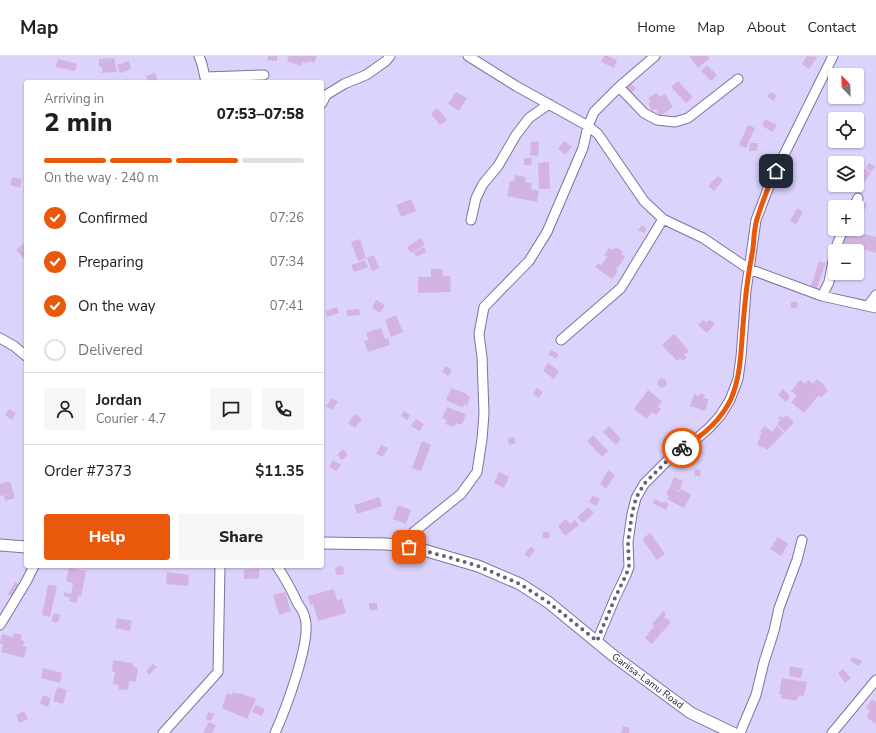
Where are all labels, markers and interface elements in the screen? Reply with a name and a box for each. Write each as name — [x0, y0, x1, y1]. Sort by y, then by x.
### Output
text: Map — [20, 15, 58, 41]
text: Home — [637, 18, 675, 37]
text: Map — [697, 18, 725, 37]
text: About — [747, 18, 786, 37]
text: Contact — [808, 18, 856, 37]
north arrow — [828, 68, 864, 104]
map controls — [828, 68, 864, 280]
text: Arriving in — [44, 90, 104, 108]
text: 07:53–07:58 — [217, 104, 304, 124]
text: 2 min — [44, 105, 112, 140]
button: locate — [828, 112, 864, 148]
pin — [759, 154, 793, 188]
button: layers — [828, 156, 864, 192]
icon: home — [765, 160, 787, 182]
text: On the way · 240 m — [44, 169, 159, 187]
button: + — [828, 200, 864, 236]
icon: check — [44, 207, 66, 229]
text: Confirmed — [78, 208, 148, 228]
text: 07:26 — [270, 209, 304, 227]
button: − — [828, 244, 864, 280]
icon: check — [44, 251, 66, 273]
text: Preparing — [78, 252, 143, 272]
text: 07:34 — [270, 253, 304, 271]
icon: check — [44, 295, 66, 317]
text: On the way — [78, 296, 156, 316]
text: 07:41 — [270, 297, 304, 315]
text: Delivered — [78, 340, 143, 360]
button: person — [44, 388, 86, 430]
button: chat — [210, 388, 252, 430]
button: phone — [262, 388, 304, 430]
text: Jordan — [96, 390, 142, 410]
text: Courier · 4.7 — [96, 410, 166, 428]
courier — [662, 428, 702, 468]
icon: bike — [671, 437, 693, 459]
text: Order #7373 — [44, 461, 132, 481]
text: $11.35 — [255, 461, 304, 481]
button: Help — [44, 514, 170, 560]
button: Share — [178, 514, 304, 560]
pin — [392, 530, 426, 564]
icon: bag — [398, 536, 420, 558]
street label: Gariisa-Lamu Road — [609, 650, 686, 712]

